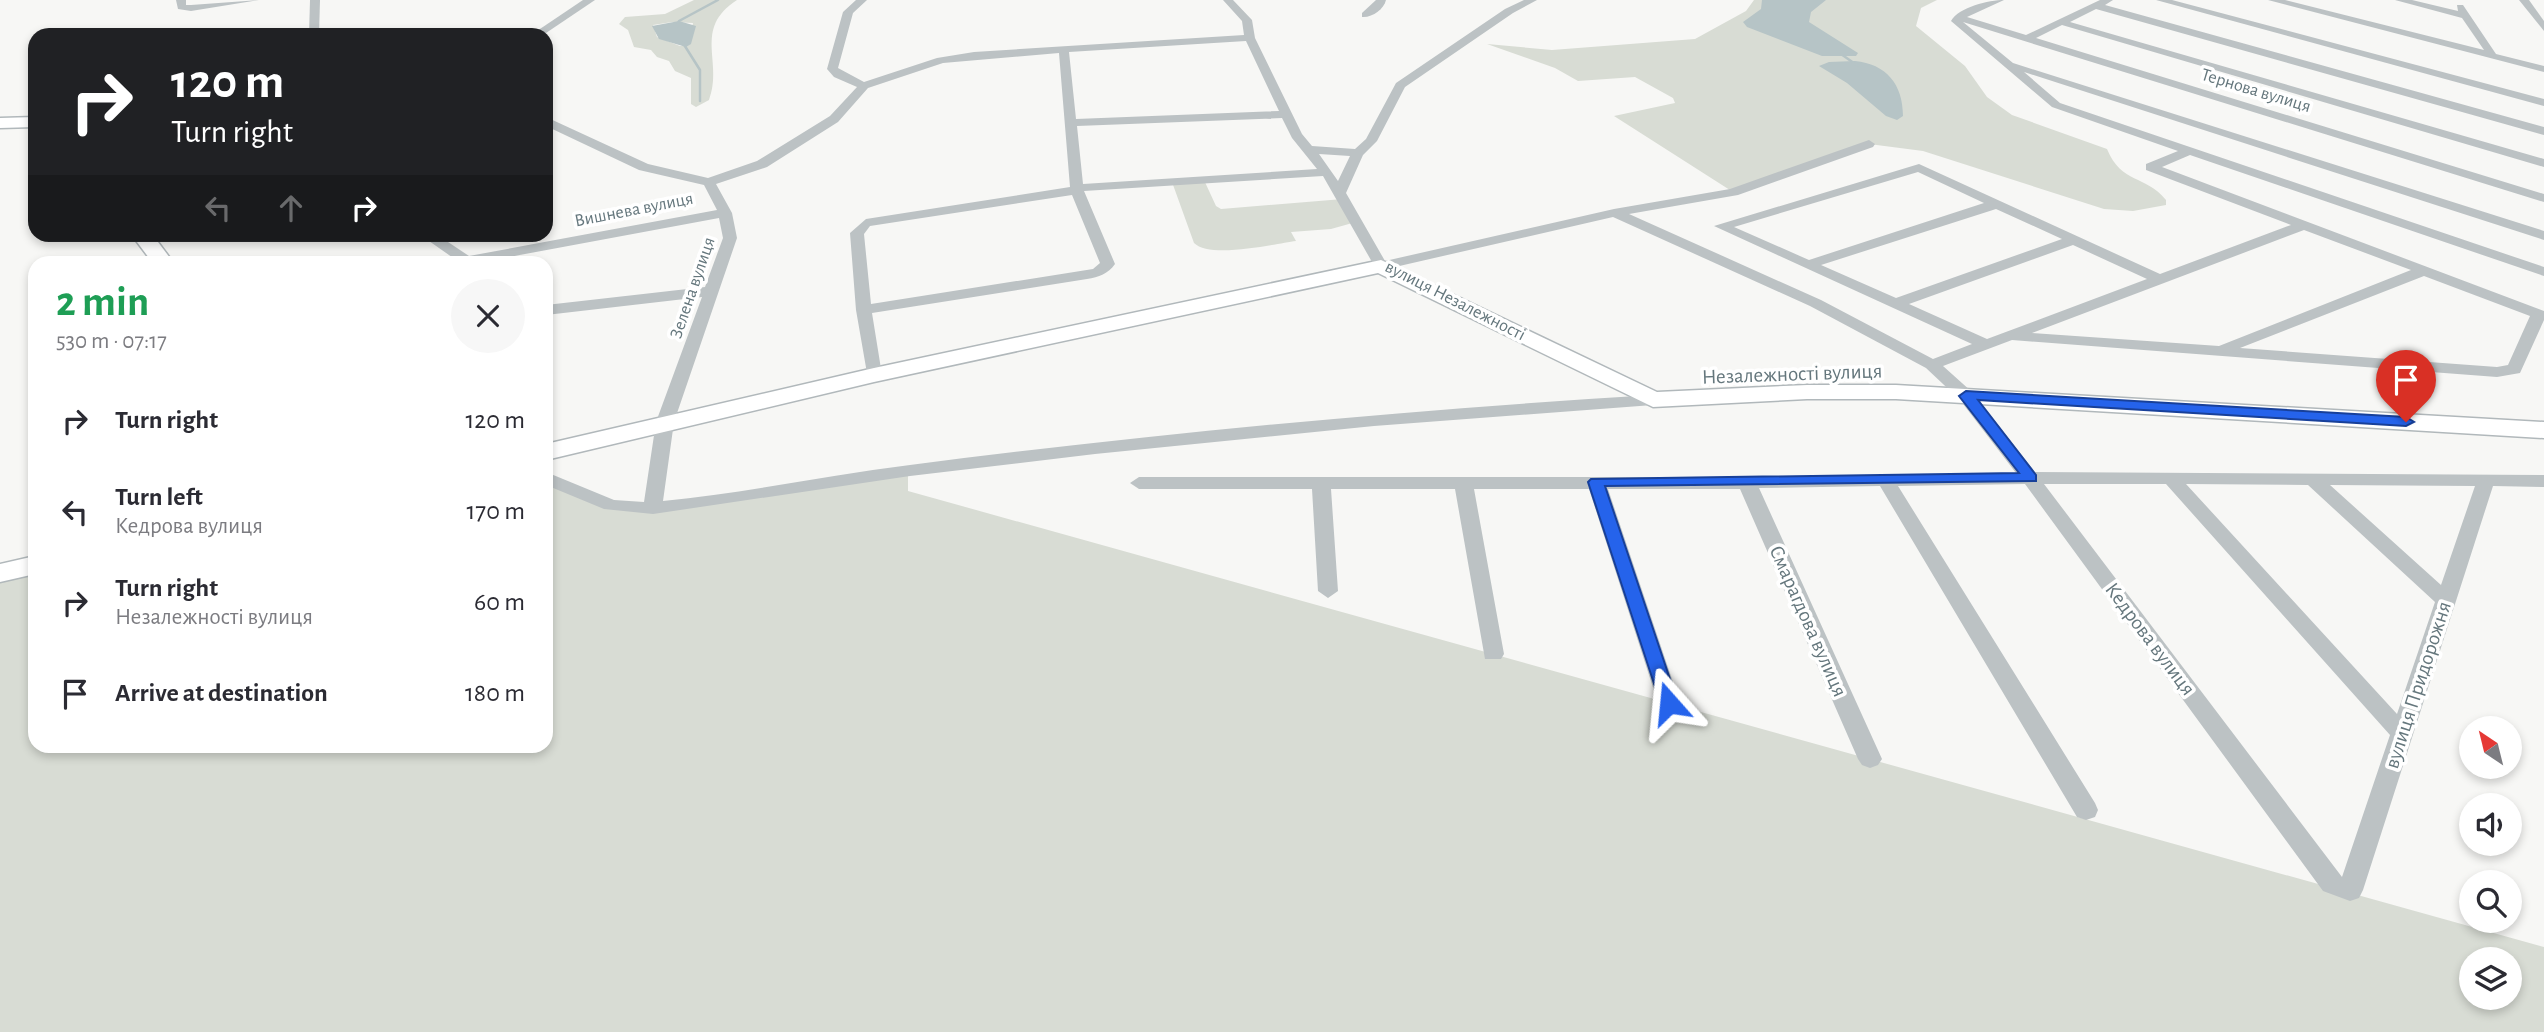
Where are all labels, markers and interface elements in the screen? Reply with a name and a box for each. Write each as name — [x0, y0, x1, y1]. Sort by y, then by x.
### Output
icon: right — [56, 56, 147, 147]
text: 120 m — [171, 58, 284, 107]
street label: Тернова вулиця — [2199, 66, 2313, 116]
text: Turn right — [171, 116, 293, 148]
icon: left — [199, 189, 237, 227]
icon: ahead — [272, 189, 310, 227]
icon: right — [345, 189, 383, 227]
street label: Вишнева вулиця — [573, 190, 695, 230]
street label: Зелена вулиця — [667, 235, 719, 341]
street label: вулиця Незалежності — [1382, 258, 1528, 344]
button: close — [451, 279, 525, 353]
text: 2 min — [56, 281, 149, 323]
text: 530 m · 07:17 — [56, 330, 167, 353]
pin — [2376, 350, 2436, 422]
street label: Незалежності вулиця — [1701, 360, 1883, 388]
icon: arrive — [2387, 361, 2425, 399]
icon: right — [56, 402, 94, 440]
text: Turn right — [115, 407, 218, 433]
text: 120 m — [465, 407, 525, 433]
text: Turn left — [115, 484, 203, 510]
icon: left — [56, 493, 94, 531]
text: 170 m — [466, 498, 525, 524]
text: Кедрова вулиця — [115, 515, 263, 538]
street label: Смарагдова вулиця — [1765, 542, 1851, 700]
text: Turn right — [115, 575, 218, 601]
street label: Кедрова вулиця — [2101, 579, 2199, 699]
icon: right — [56, 584, 94, 622]
text: 60 m — [474, 589, 525, 615]
street label: вулиця Придорожня — [2381, 599, 2455, 771]
text: Незалежності вулиця — [115, 606, 313, 629]
position arrow — [1632, 666, 1706, 740]
icon: arrive — [56, 675, 94, 713]
text: Arrive at destination — [115, 680, 328, 706]
text: 180 m — [465, 680, 525, 706]
north arrow — [2459, 716, 2522, 779]
map controls — [2459, 716, 2522, 1010]
button: sound — [2459, 793, 2522, 856]
button: search — [2459, 870, 2522, 933]
button: layers — [2459, 947, 2522, 1010]

